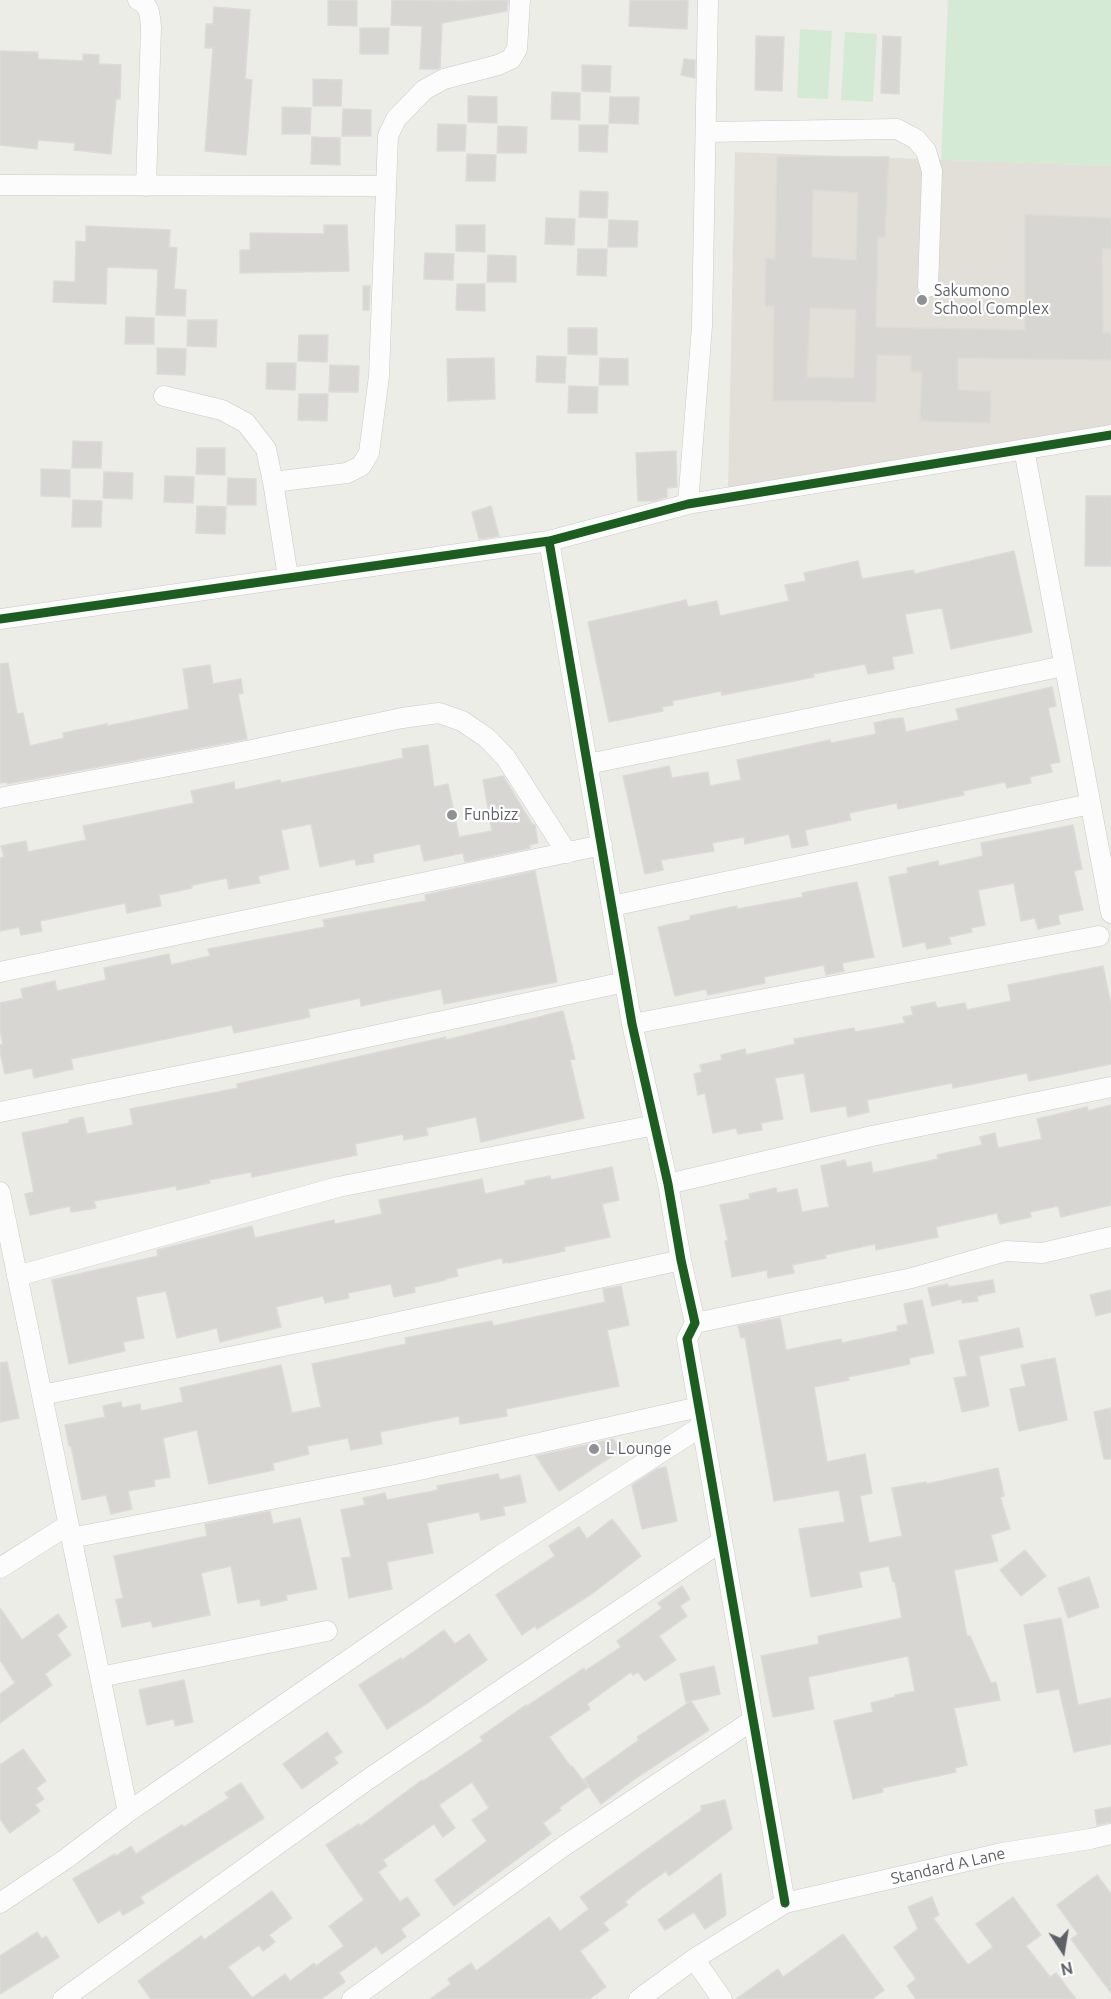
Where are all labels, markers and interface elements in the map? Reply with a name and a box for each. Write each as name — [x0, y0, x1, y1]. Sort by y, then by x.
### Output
place label: Sakumono School Complex — [934, 281, 1049, 319]
marker: Sakumono School Complex — [915, 293, 929, 307]
place label: Funbizz — [464, 805, 518, 825]
marker: Funbizz — [445, 808, 459, 822]
place label: L Lounge — [606, 1439, 672, 1459]
marker: L Lounge — [587, 1442, 601, 1456]
street label: Standard A Lane — [889, 1843, 1007, 1889]
north arrow — [1033, 1921, 1093, 1981]
text: N — [1059, 1959, 1074, 1979]

